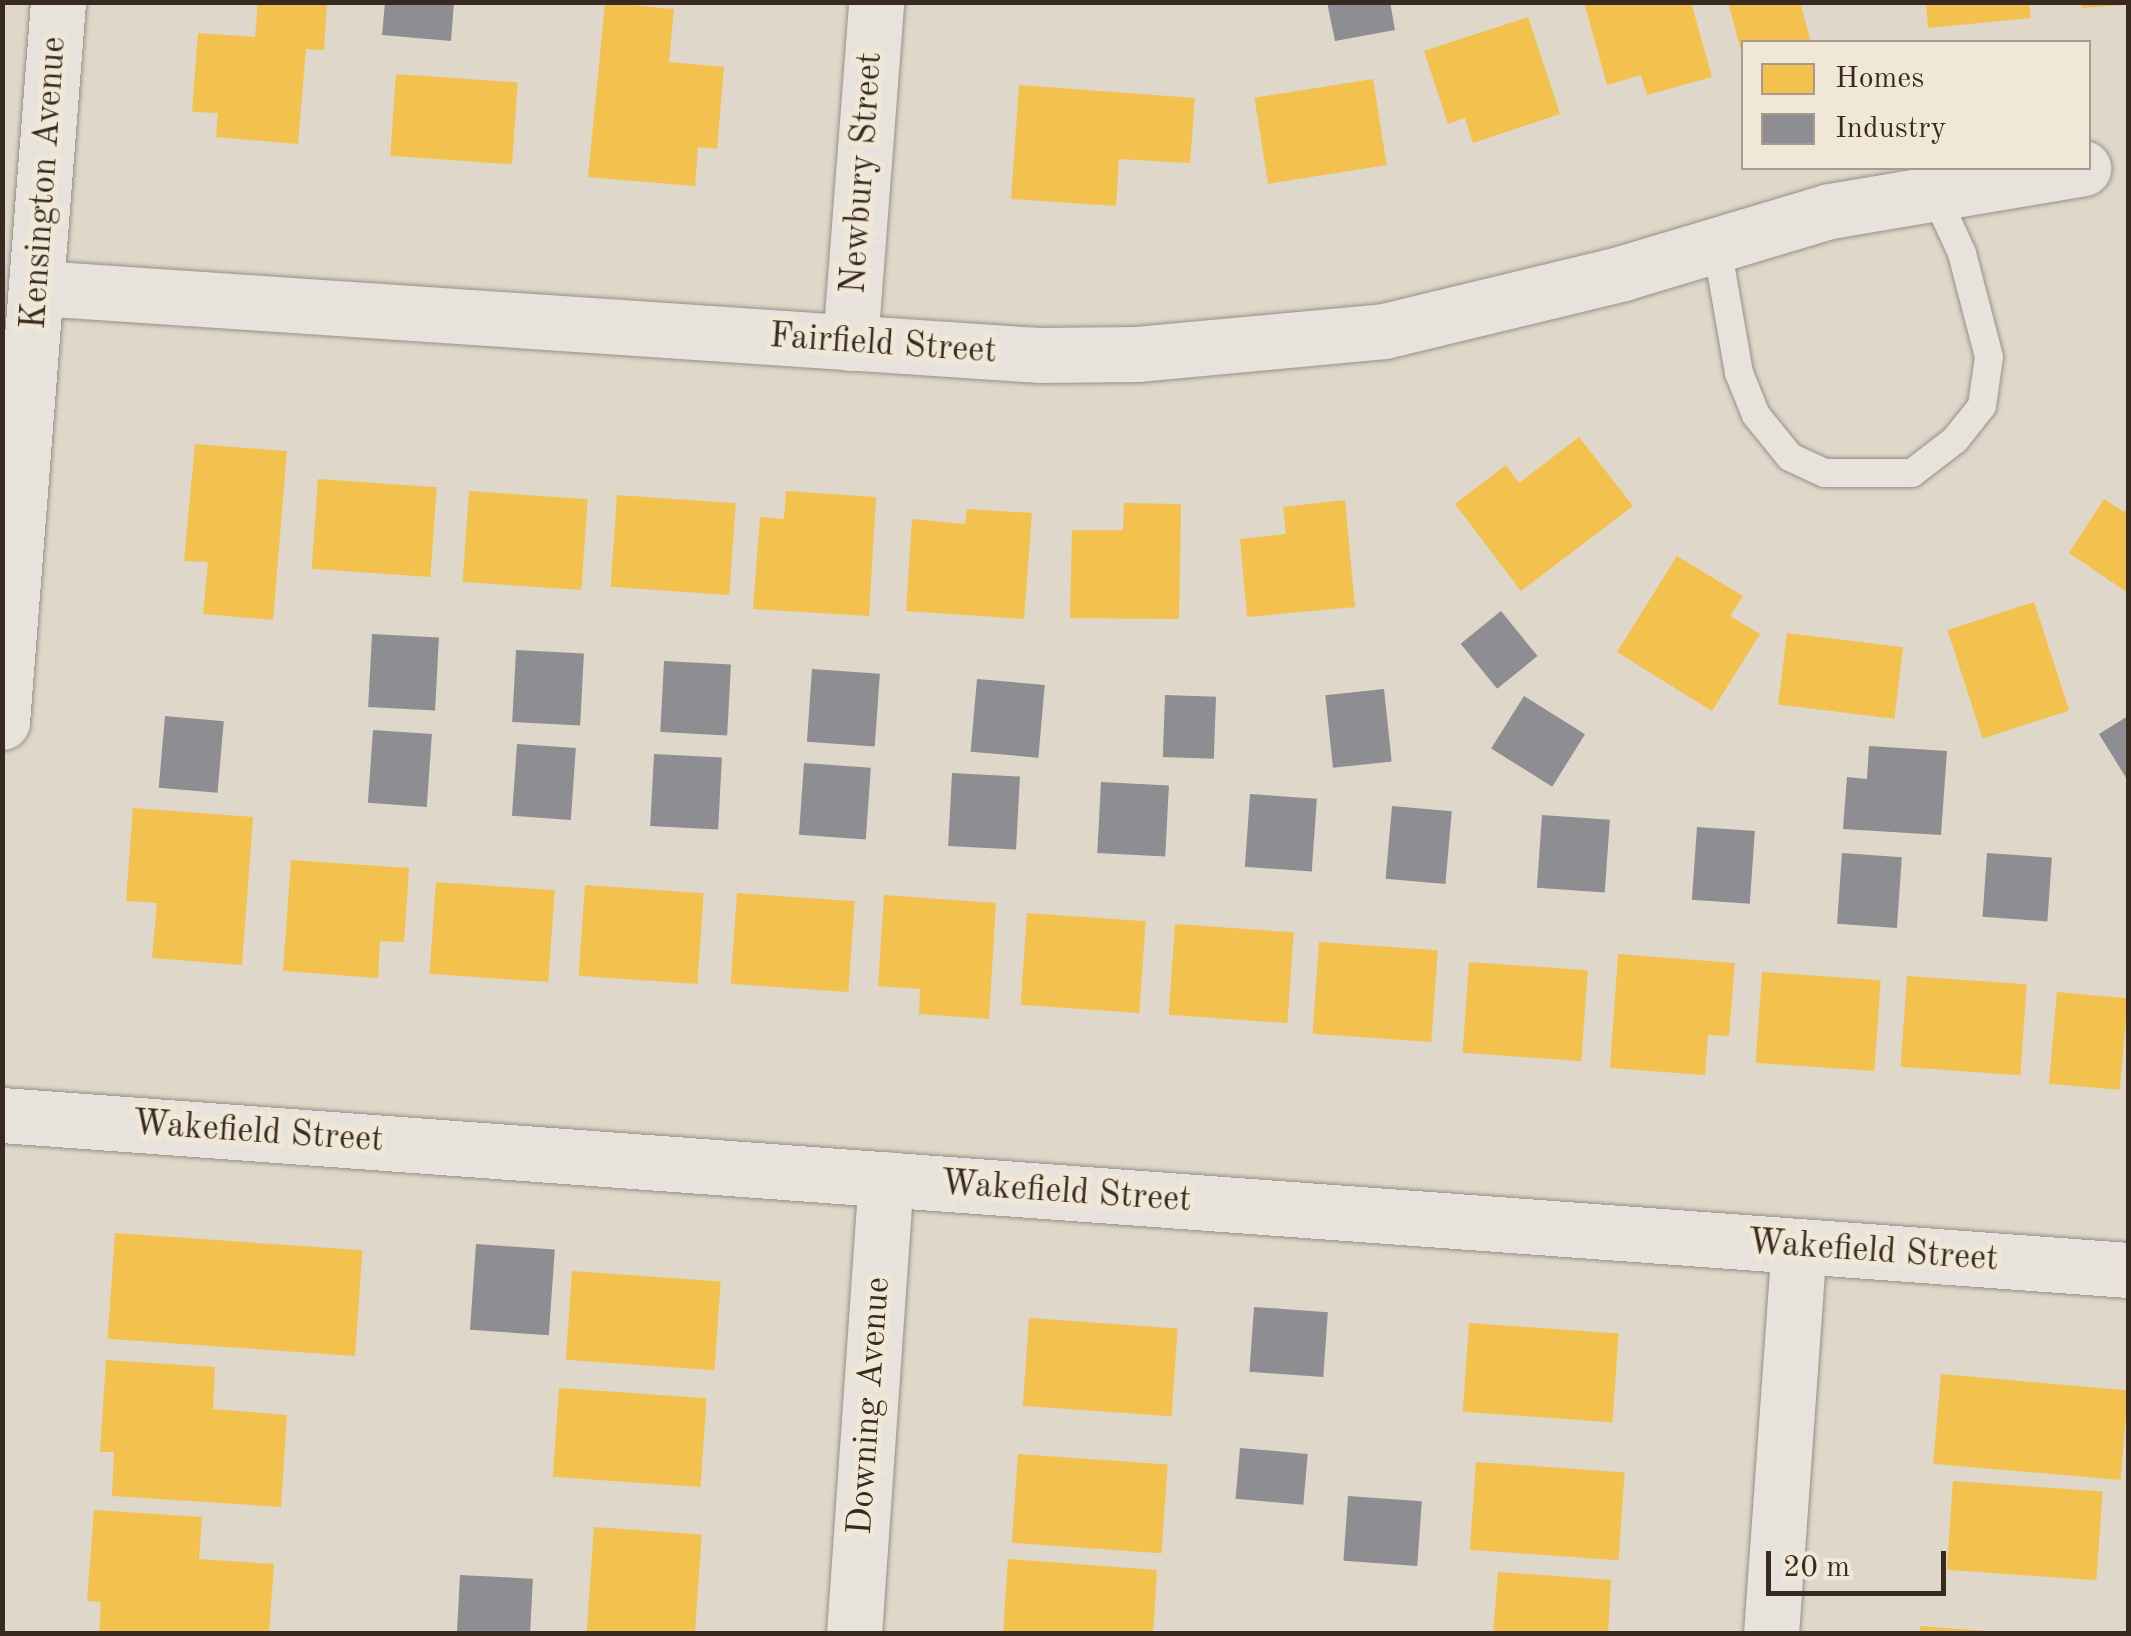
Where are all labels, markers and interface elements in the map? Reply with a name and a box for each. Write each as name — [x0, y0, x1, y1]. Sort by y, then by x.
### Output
street label: Kensington Avenue — [14, 35, 76, 331]
legend — [1741, 40, 2091, 170]
street label: Newbury Street — [834, 51, 892, 295]
text: Homes — [1835, 64, 1924, 94]
text: Industry — [1835, 114, 1946, 144]
street label: Fairfield Street — [768, 316, 998, 374]
street label: Wakefield Street — [131, 1103, 385, 1163]
street label: Wakefield Street — [939, 1163, 1193, 1223]
street label: Wakefield Street — [1746, 1222, 2000, 1282]
street label: Downing Avenue — [840, 1276, 900, 1536]
scale bar — [1771, 1531, 1951, 1593]
text: 20 m — [1783, 1553, 1850, 1583]

